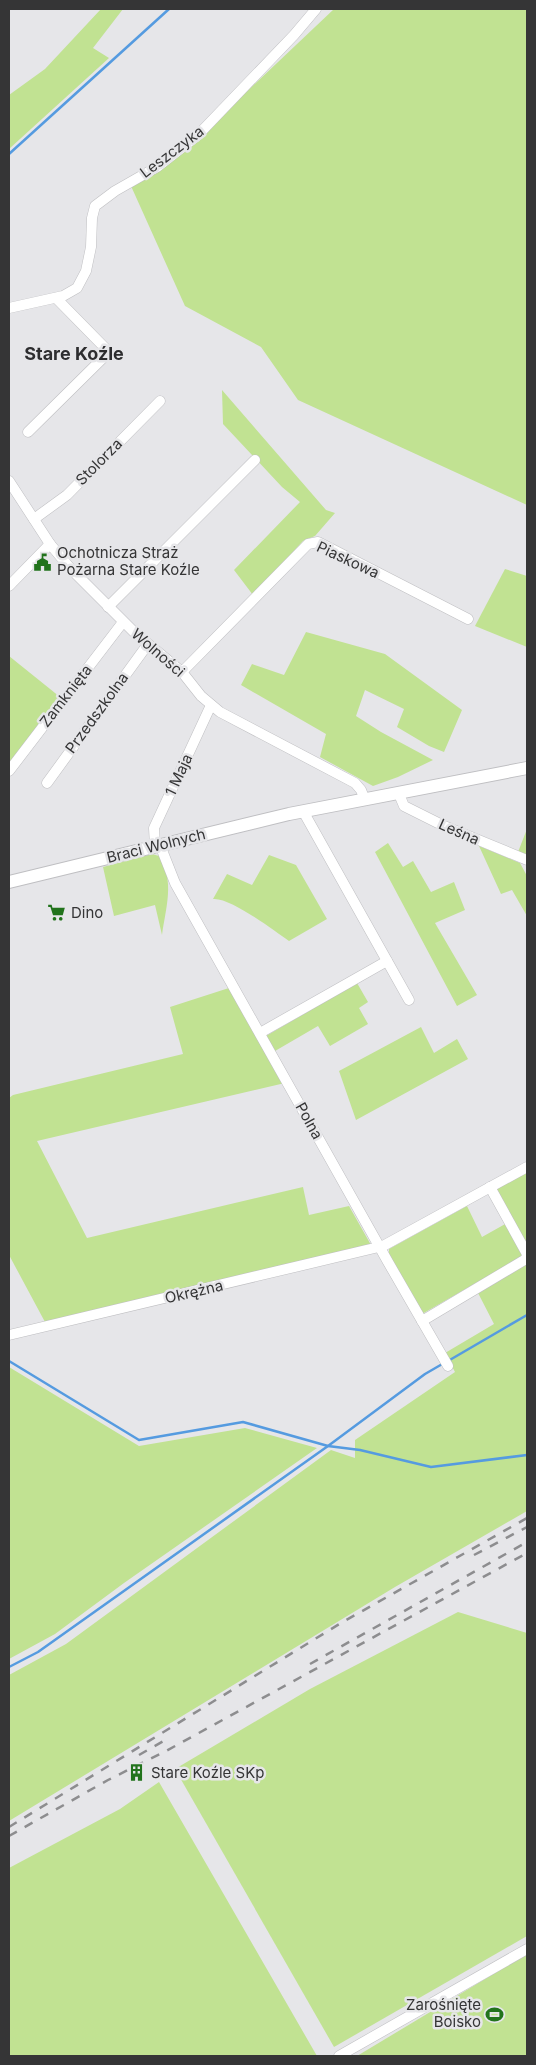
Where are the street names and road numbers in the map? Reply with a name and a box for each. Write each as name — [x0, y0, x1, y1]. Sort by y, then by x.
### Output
street label: Leszczyka — [136, 121, 207, 182]
street label: Stolorza — [71, 434, 126, 489]
street label: Piaskowa — [314, 537, 383, 582]
street label: Wolności — [128, 624, 189, 681]
street label: Zamknięta — [35, 661, 96, 731]
street label: Przedszkolna — [61, 669, 132, 757]
street label: 1 Maja — [161, 751, 197, 799]
street label: Leśna — [436, 814, 482, 849]
street label: Braci Wolnych — [104, 824, 207, 867]
street label: Polna — [292, 1099, 327, 1143]
street label: Okrężna — [163, 1276, 225, 1307]

